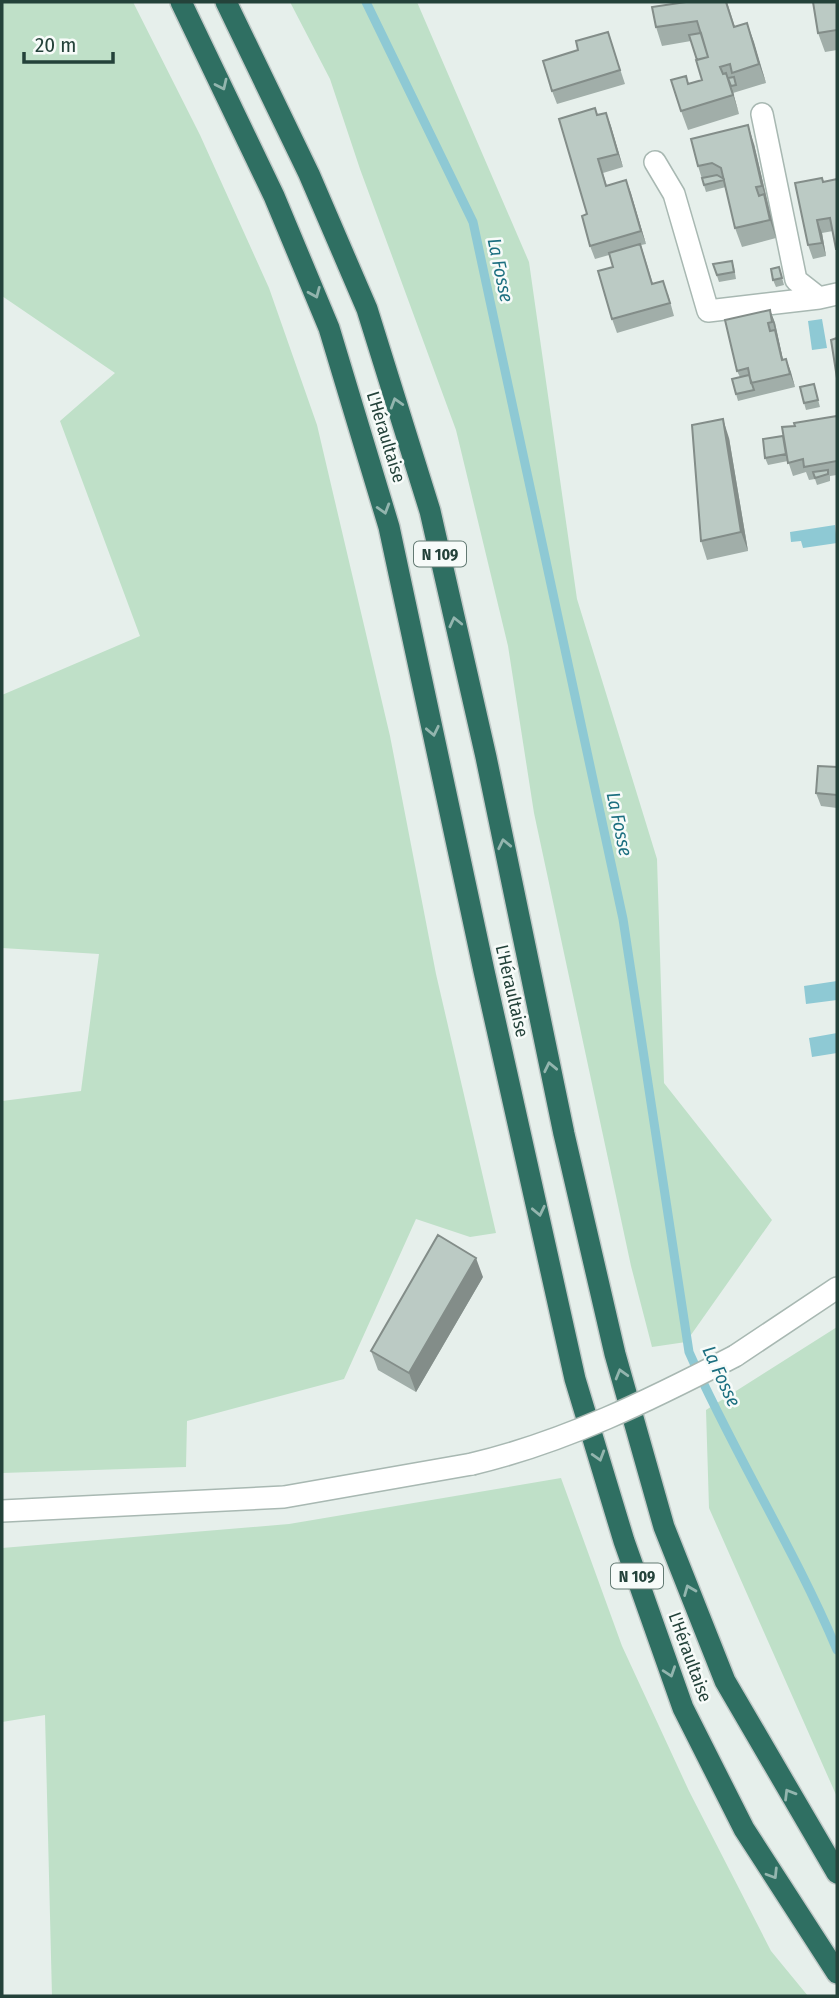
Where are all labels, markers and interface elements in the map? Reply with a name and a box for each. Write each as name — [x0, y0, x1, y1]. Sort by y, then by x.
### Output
scale bar — [24, 21, 114, 65]
text: 20 m — [35, 32, 76, 58]
one-way arrow — [214, 78, 228, 90]
water label: La Fosse — [483, 236, 518, 304]
one-way arrow — [306, 286, 320, 298]
street label: L'Héraultaise — [362, 389, 410, 485]
one-way arrow — [390, 397, 404, 409]
one-way arrow — [376, 503, 391, 515]
road number: N 109 — [414, 541, 466, 566]
one-way arrow — [449, 616, 463, 628]
one-way arrow — [425, 725, 440, 737]
water label: La Fosse — [602, 790, 637, 858]
one-way arrow — [498, 838, 513, 850]
street label: L'Héraultaise — [491, 943, 533, 1039]
one-way arrow — [544, 1061, 559, 1073]
one-way arrow — [531, 1205, 546, 1217]
water label: La Fosse — [697, 1342, 746, 1410]
one-way arrow — [614, 1368, 629, 1380]
one-way arrow — [590, 1450, 605, 1462]
road number: N 109 — [611, 1564, 663, 1588]
one-way arrow — [684, 1585, 698, 1597]
street label: L'Héraultaise — [664, 1609, 716, 1705]
one-way arrow — [662, 1665, 676, 1677]
one-way arrow — [785, 1789, 798, 1802]
one-way arrow — [764, 1867, 777, 1880]

